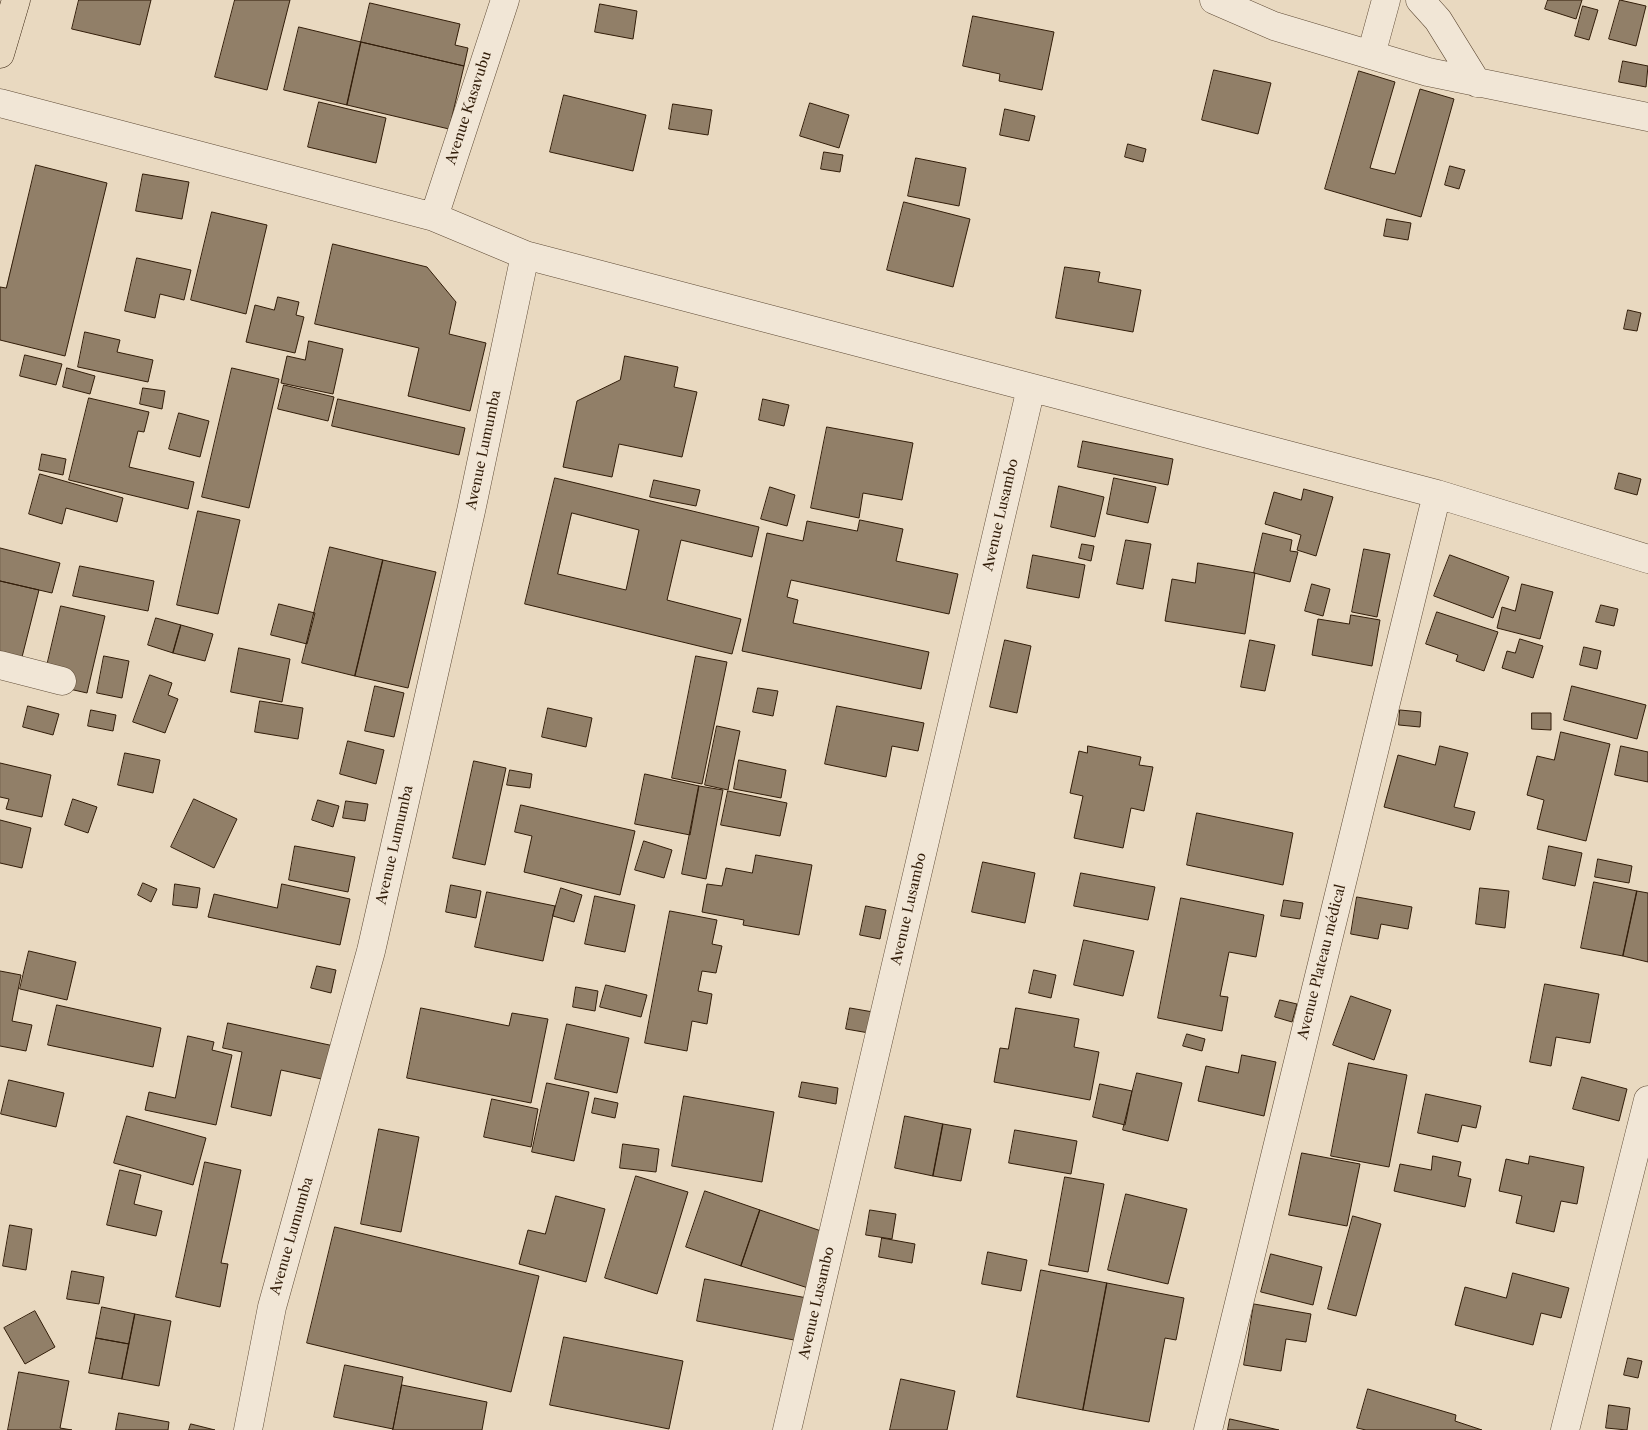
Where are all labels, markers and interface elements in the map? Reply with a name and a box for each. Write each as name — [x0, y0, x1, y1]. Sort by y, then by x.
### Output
street label: Avenue Kasavubu — [443, 49, 495, 167]
street label: Avenue Lumumba — [463, 389, 505, 511]
street label: Avenue Lusambo — [980, 457, 1022, 573]
street label: Avenue Lumumba — [373, 784, 417, 906]
street label: Avenue Lusambo — [888, 851, 930, 967]
street label: Avenue Plateau médical — [1295, 883, 1349, 1041]
street label: Avenue Lumumba — [267, 1175, 317, 1297]
street label: Avenue Lusambo — [796, 1245, 838, 1361]

